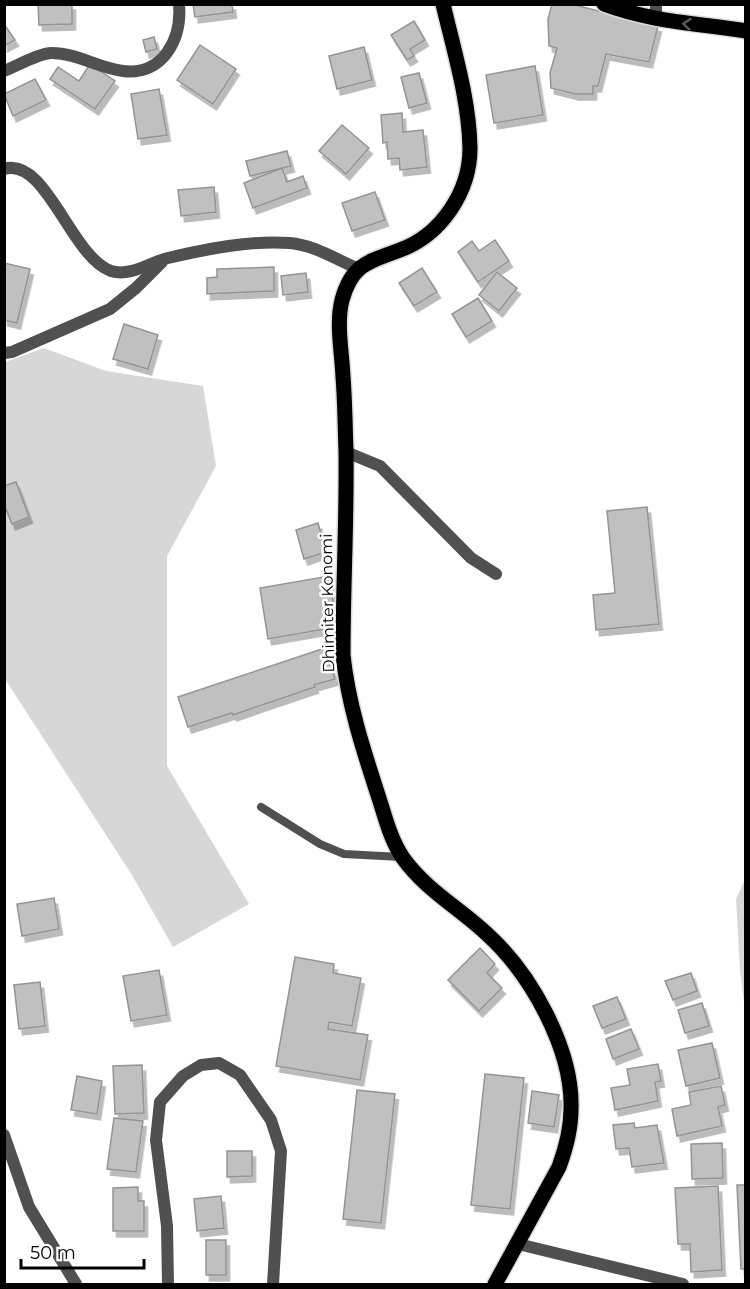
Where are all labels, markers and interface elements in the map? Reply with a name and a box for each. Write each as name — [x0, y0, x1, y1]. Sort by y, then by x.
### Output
one-way arrow — [683, 18, 692, 31]
street label: Dhimiter Konomi — [317, 533, 338, 673]
scale bar — [21, 1232, 144, 1270]
text: 50 m — [30, 1242, 76, 1264]

